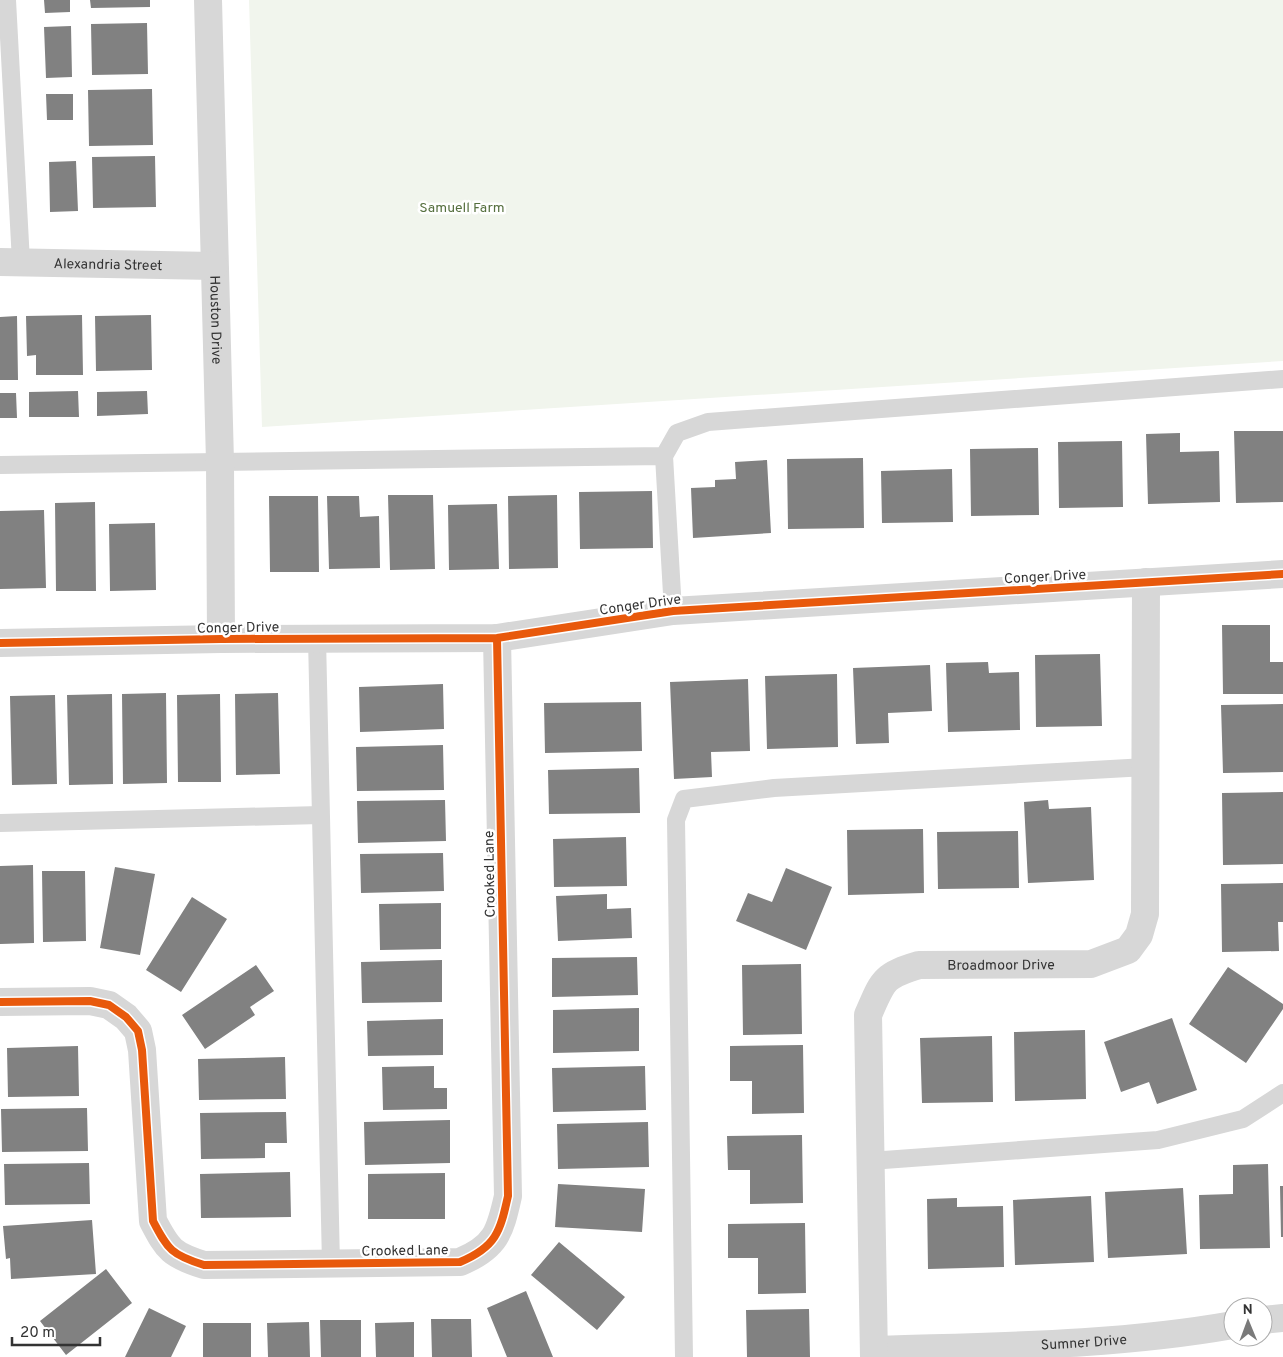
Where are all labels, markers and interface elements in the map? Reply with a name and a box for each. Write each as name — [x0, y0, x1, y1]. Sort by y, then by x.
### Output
park label: Samuell Farm — [419, 200, 505, 217]
street label: Alexandria Street — [53, 256, 163, 275]
street label: Houston Drive — [205, 275, 224, 365]
street label: Conger Drive — [1004, 567, 1087, 588]
street label: Conger Drive — [598, 591, 682, 620]
street label: Conger Drive — [197, 619, 279, 638]
street label: Crooked Lane — [481, 830, 500, 918]
street label: Broadmoor Drive — [947, 957, 1055, 975]
street label: Crooked Lane — [361, 1242, 449, 1261]
north arrow — [1223, 1297, 1273, 1347]
text: N — [1243, 1302, 1253, 1319]
scale bar — [12, 1314, 100, 1346]
text: 20 m — [20, 1324, 55, 1343]
street label: Sumner Drive — [1040, 1332, 1128, 1355]

